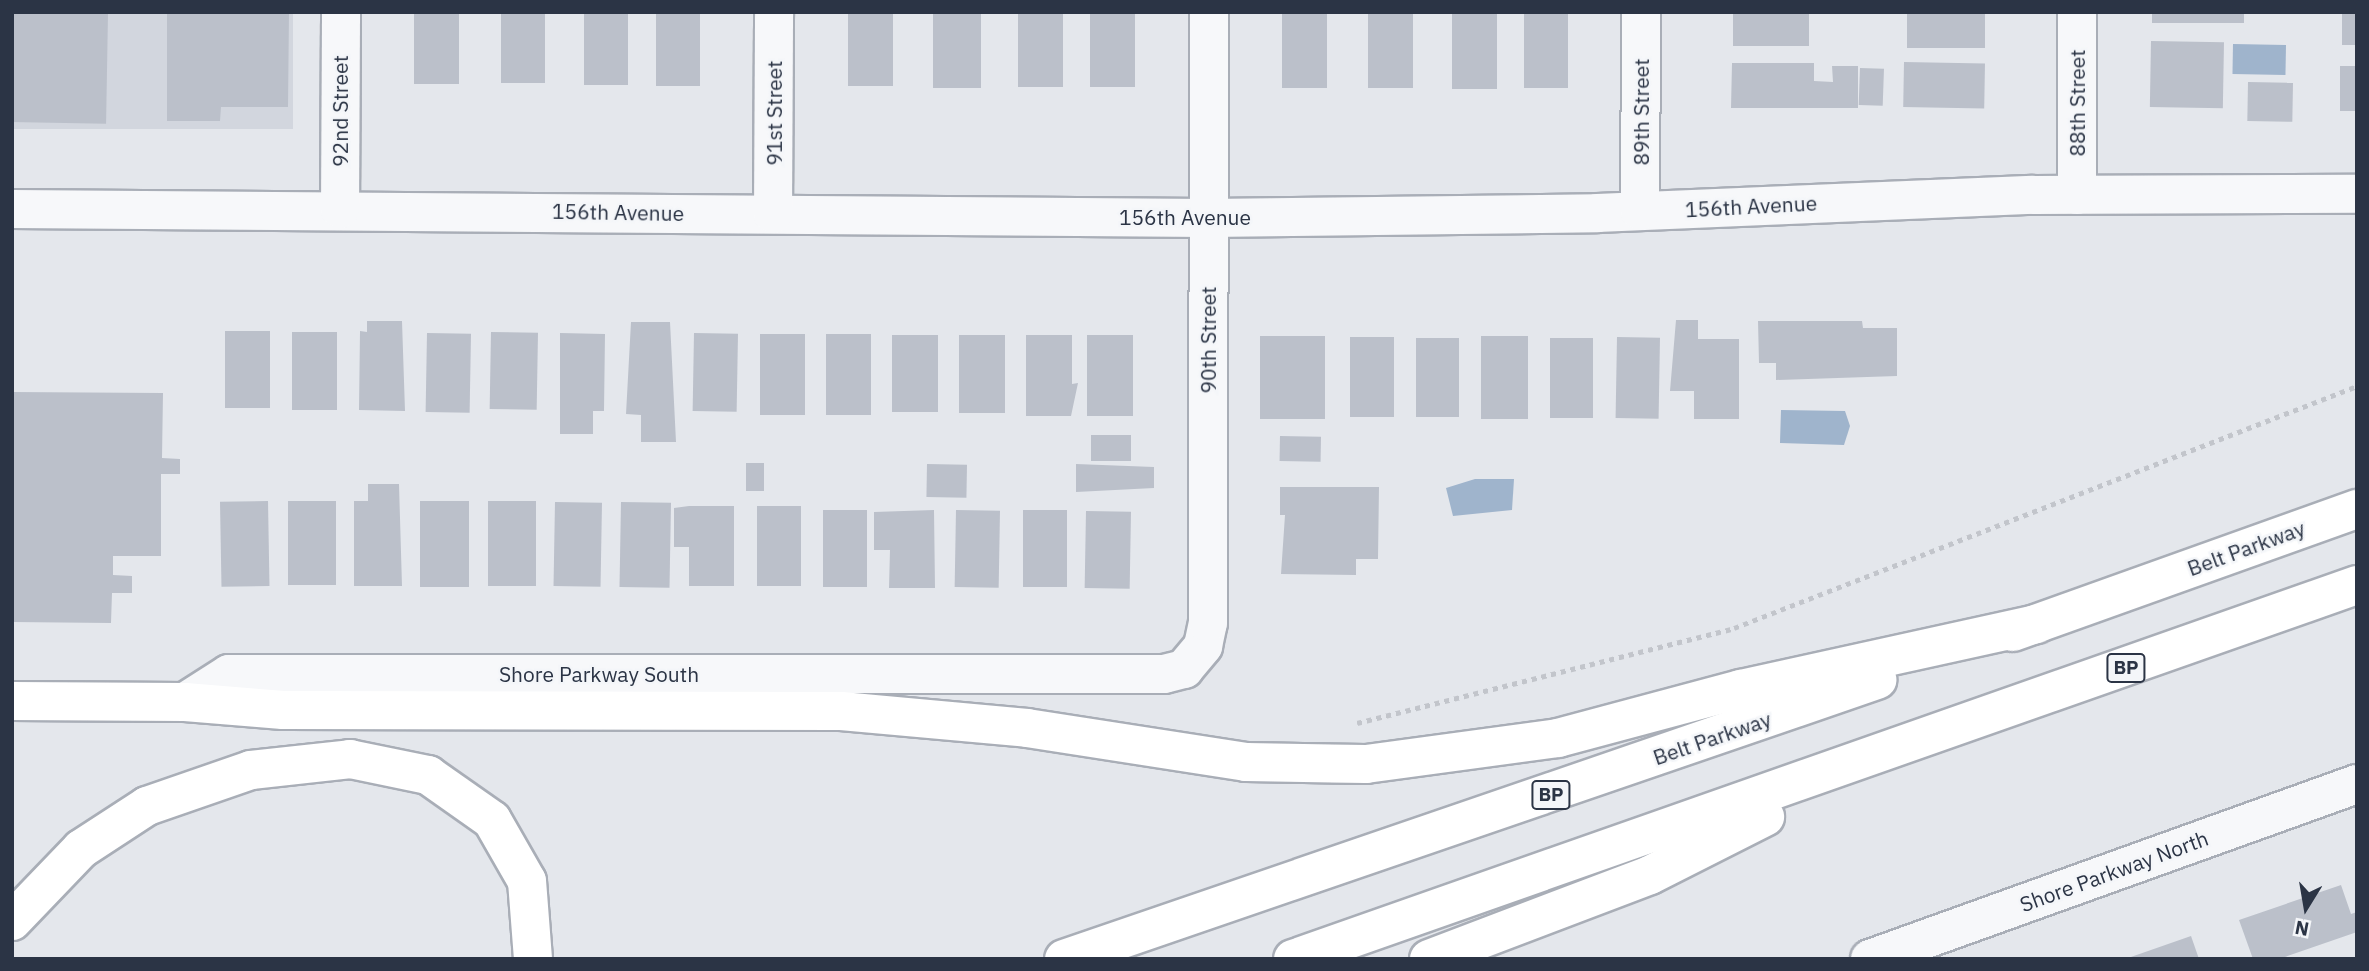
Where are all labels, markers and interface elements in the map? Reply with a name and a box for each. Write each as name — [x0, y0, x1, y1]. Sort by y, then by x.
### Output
street label: 88th Street — [2064, 49, 2090, 157]
street label: 92nd Street — [327, 55, 353, 167]
street label: 89th Street — [1628, 58, 1654, 166]
street label: 91st Street — [761, 60, 787, 166]
street label: 156th Avenue — [1684, 190, 1818, 222]
street label: 156th Avenue — [552, 198, 684, 226]
street label: 156th Avenue — [1119, 204, 1251, 230]
street label: 90th Street — [1195, 286, 1221, 394]
street label: Belt Parkway — [2184, 515, 2308, 581]
road number: BP — [2105, 652, 2147, 684]
street label: Shore Parkway South — [499, 661, 699, 687]
street label: Belt Parkway — [1650, 706, 1774, 770]
road number: BP — [1530, 780, 1572, 810]
street label: Shore Parkway North — [2016, 825, 2212, 917]
north arrow — [2271, 873, 2341, 943]
text: N — [2293, 916, 2311, 942]

